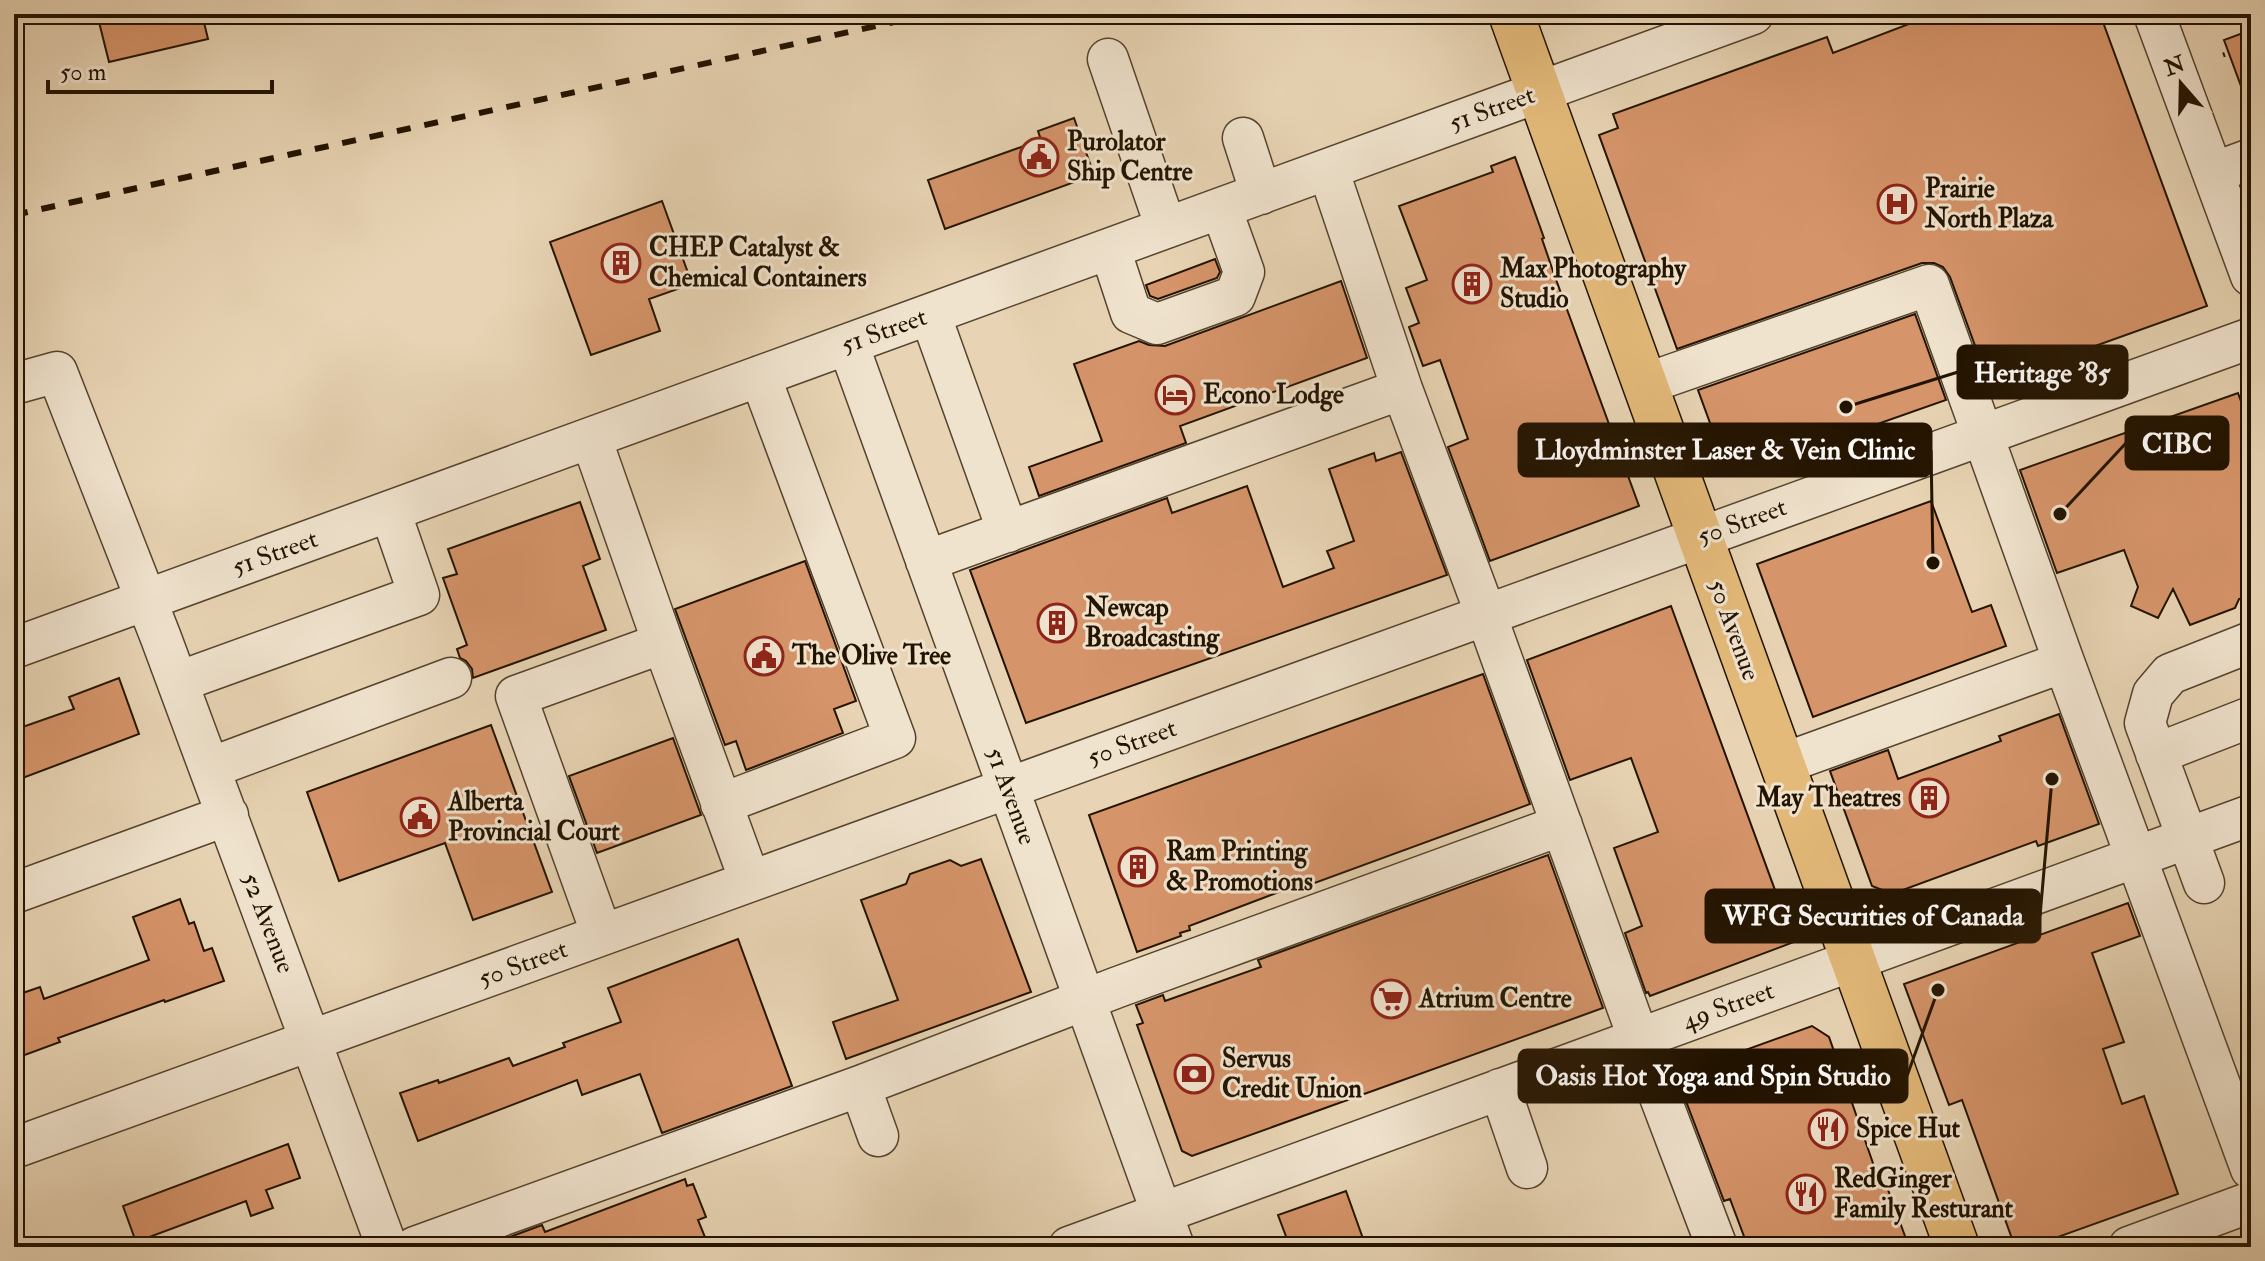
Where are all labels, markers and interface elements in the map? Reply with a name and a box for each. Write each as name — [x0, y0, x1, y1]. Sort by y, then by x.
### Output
scale bar — [48, 44, 272, 94]
north arrow — [2141, 44, 2221, 124]
text: N — [2160, 50, 2189, 83]
text: 50 m — [60, 57, 107, 88]
street label: 51 Street — [1445, 79, 1539, 139]
place label: Purolator Ship Centre — [1067, 126, 1193, 189]
public building icon: Purolator Ship Centre — [1018, 136, 1060, 178]
place label: Prairie North Plaza — [1924, 173, 2055, 235]
hospital icon: Prairie North Plaza — [1876, 183, 1918, 225]
place label: CHEP Catalyst & Chemical Containers — [649, 232, 867, 294]
building icon: CHEP Catalyst & Chemical Containers — [600, 242, 642, 284]
place label: Max Photography Studio — [1499, 253, 1687, 315]
building icon: Max Photography Studio — [1451, 263, 1493, 305]
street label: 51 Street — [837, 301, 931, 361]
callout: Heritage ’85 — [1958, 346, 2127, 398]
text: Heritage ’85 — [1974, 356, 2111, 391]
hotel icon: Econo Lodge — [1154, 374, 1196, 416]
place label: Econo Lodge — [1203, 379, 1344, 412]
callout: CIBC — [2126, 417, 2228, 469]
callout: Lloydminster Laser & Vein Clinic — [1519, 424, 1931, 476]
text: CIBC — [2142, 427, 2212, 462]
text: Lloydminster Laser & Vein Clinic — [1535, 433, 1916, 468]
street label: 50 Street — [1693, 491, 1791, 553]
street label: 51 Street — [228, 523, 322, 583]
street label: 50 Avenue — [1701, 575, 1767, 685]
place label: Newcap Broadcasting — [1084, 592, 1220, 655]
building icon: Newcap Broadcasting — [1036, 602, 1078, 644]
public building icon: The Olive Tree — [743, 635, 785, 677]
place label: The Olive Tree — [791, 640, 951, 672]
street label: 50 Street — [1083, 712, 1181, 774]
street label: 51 Avenue — [979, 743, 1043, 849]
building icon: May Theatres — [1908, 777, 1950, 819]
place label: May Theatres — [1755, 782, 1901, 815]
place label: Alberta Provincial Court — [447, 786, 620, 848]
public building icon: Alberta Provincial Court — [399, 796, 441, 838]
place label: Ram Printing & Promotions — [1166, 836, 1313, 898]
building icon: Ram Printing & Promotions — [1117, 846, 1159, 888]
street label: 52 Avenue — [234, 868, 302, 978]
callout: WFG Securities of Canada — [1706, 890, 2040, 942]
text: WFG Securities of Canada — [1721, 899, 2025, 934]
street label: 50 Street — [474, 933, 572, 995]
street label: 49 Street — [1678, 975, 1778, 1037]
supermarket icon: Atrium Centre — [1370, 978, 1412, 1020]
place label: Atrium Centre — [1418, 983, 1572, 1015]
place label: Servus Credit Union — [1222, 1043, 1363, 1105]
callout: Oasis Hot Yoga and Spin Studio — [1519, 1050, 1907, 1102]
bank icon: Servus Credit Union — [1173, 1053, 1215, 1095]
text: Oasis Hot Yoga and Spin Studio — [1535, 1059, 1891, 1094]
restaurant icon: Spice Hut — [1807, 1108, 1849, 1150]
place label: Spice Hut — [1856, 1113, 1961, 1146]
place label: RedGinger Family Resturant — [1834, 1163, 2014, 1226]
restaurant icon: RedGinger Family Resturant — [1785, 1173, 1827, 1215]

